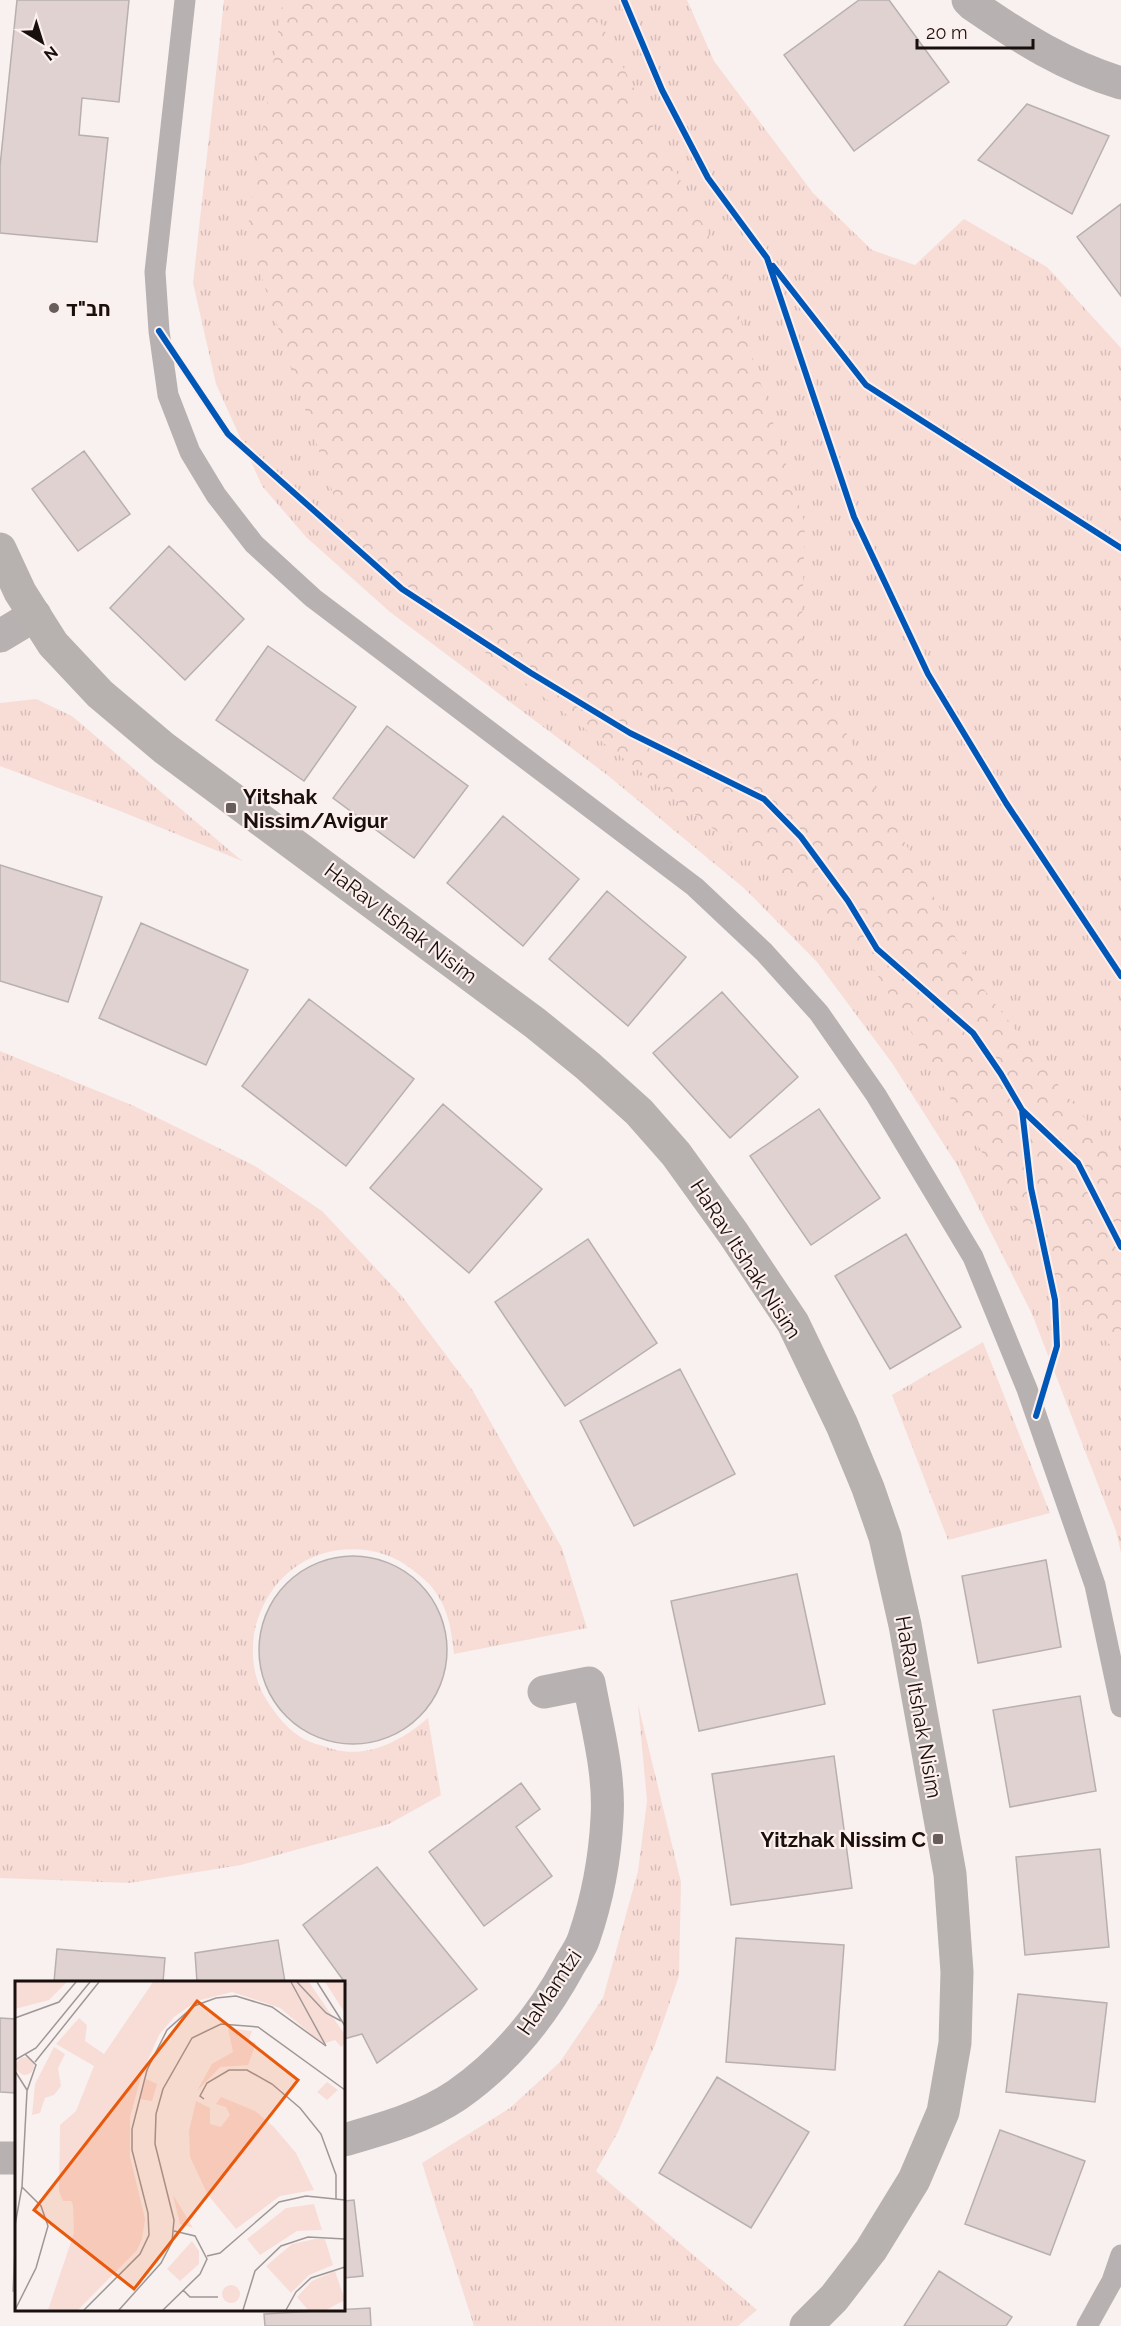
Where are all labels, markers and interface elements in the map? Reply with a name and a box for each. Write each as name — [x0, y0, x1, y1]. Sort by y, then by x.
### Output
north arrow — [12, 12, 72, 72]
scale bar — [917, 12, 1032, 50]
text: 20 m — [926, 22, 968, 43]
text: N — [40, 42, 62, 65]
place label: חב"ד — [66, 296, 111, 321]
marker: חב"ד — [47, 301, 61, 315]
place label: Yitshak Nissim/Avigur — [243, 784, 388, 833]
marker: Yitshak Nissim/Avigur — [224, 801, 238, 815]
street label: HaRav Itshak Nisim — [320, 857, 482, 989]
street label: HaRav Itshak Nisim — [685, 1175, 807, 1343]
street label: HaRav Itshak Nisim — [891, 1614, 947, 1800]
place label: Yitzhak Nissim C — [760, 1827, 926, 1852]
marker: Yitzhak Nissim C — [931, 1832, 945, 1846]
street label: HaMamtzi — [511, 1944, 587, 2040]
inset map — [15, 1981, 345, 2311]

